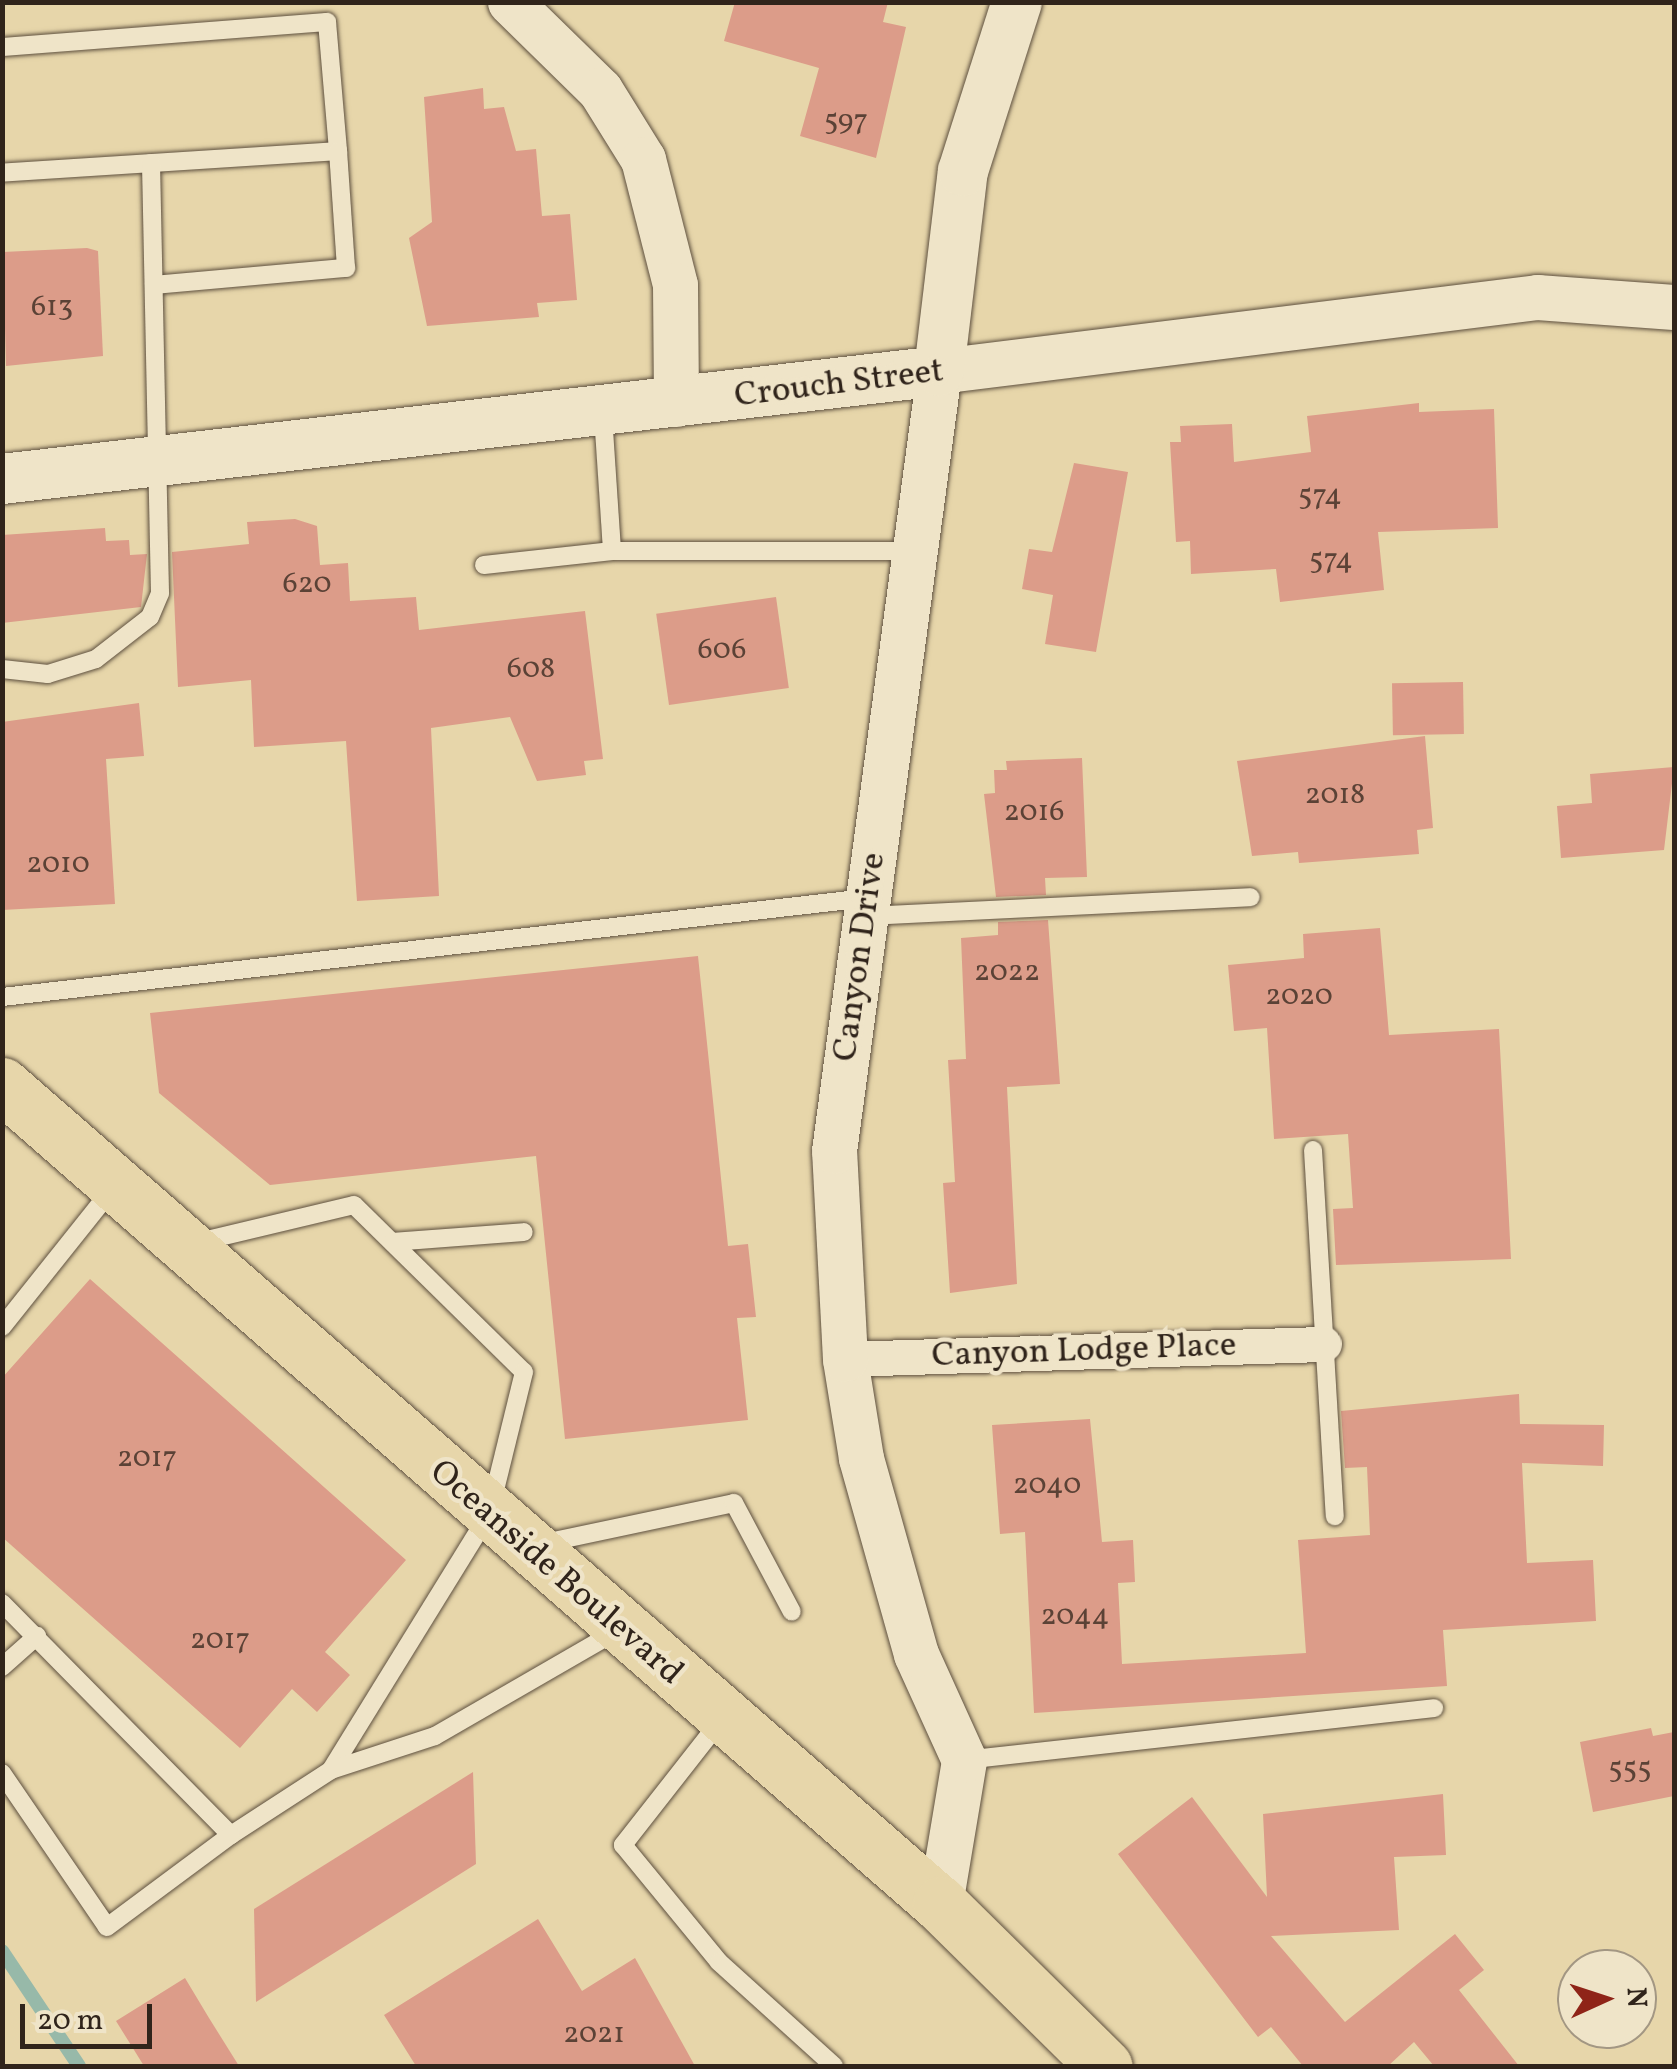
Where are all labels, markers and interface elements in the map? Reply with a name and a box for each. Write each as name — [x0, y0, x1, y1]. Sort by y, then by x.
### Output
house number: 597 — [824, 103, 868, 139]
house number: 613 — [31, 289, 73, 325]
street label: Crouch Street — [732, 350, 946, 418]
house number: 574 — [1298, 478, 1342, 514]
house number: 574 — [1309, 542, 1353, 578]
house number: 620 — [282, 566, 332, 602]
house number: 606 — [698, 632, 746, 668]
house number: 608 — [507, 651, 555, 687]
house number: 2018 — [1305, 777, 1365, 813]
house number: 2016 — [1004, 794, 1064, 830]
house number: 2010 — [26, 846, 90, 882]
street label: Canyon Drive — [825, 850, 895, 1064]
house number: 2022 — [974, 954, 1040, 990]
house number: 2020 — [1265, 978, 1333, 1014]
street label: Canyon Lodge Place — [931, 1325, 1237, 1377]
house number: 2017 — [117, 1440, 177, 1476]
street label: Oceanside Boulevard — [421, 1451, 691, 1695]
house number: 2040 — [1013, 1467, 1081, 1503]
house number: 2044 — [1041, 1598, 1109, 1634]
house number: 2017 — [190, 1622, 250, 1658]
house number: 555 — [1608, 1751, 1652, 1787]
north arrow — [1557, 1949, 1657, 2049]
scale bar — [25, 1984, 158, 2046]
text: N — [1615, 1986, 1655, 2009]
text: 20 m — [37, 2000, 103, 2042]
house number: 2021 — [563, 2016, 625, 2052]

